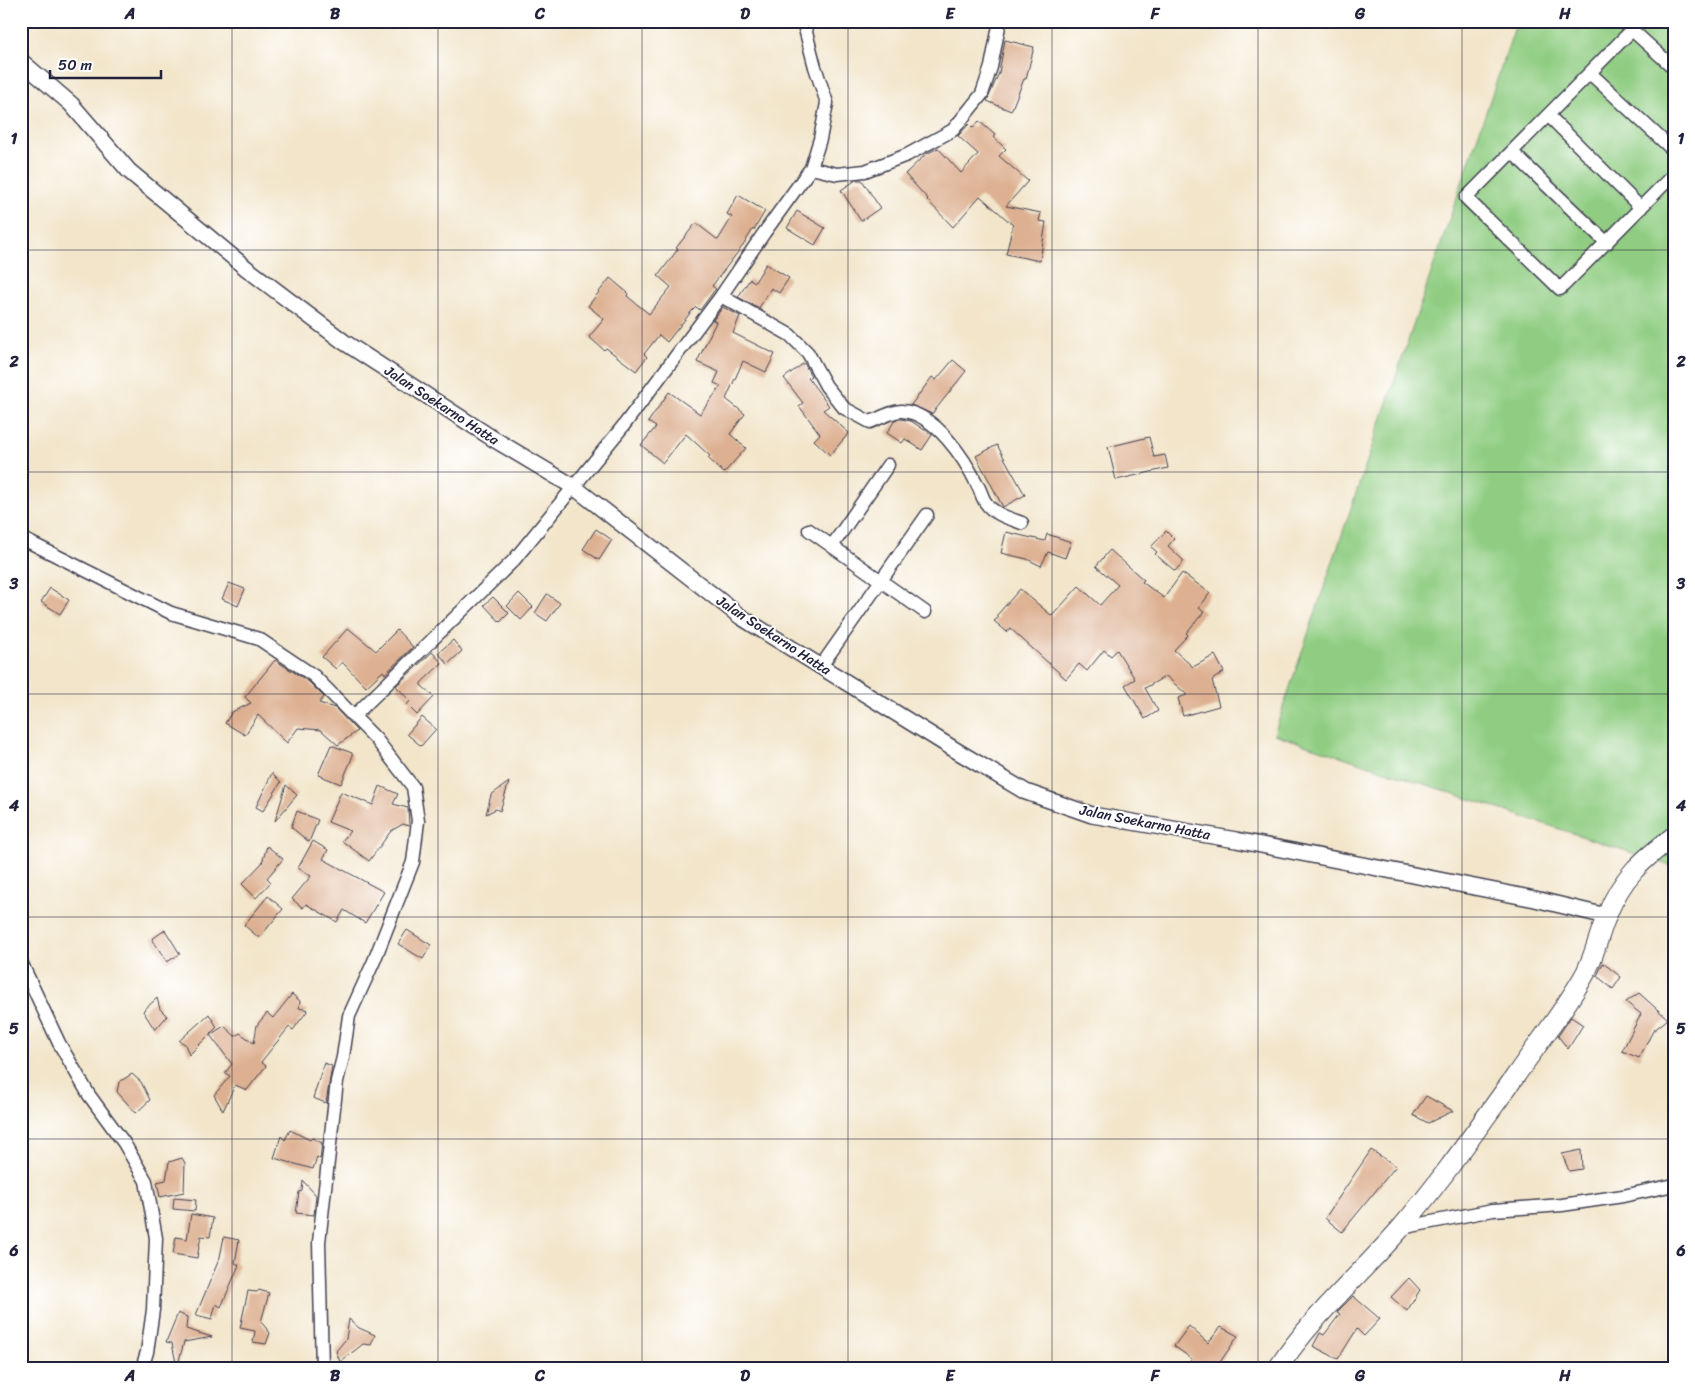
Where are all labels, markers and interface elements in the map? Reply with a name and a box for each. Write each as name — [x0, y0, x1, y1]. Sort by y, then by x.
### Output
text: A — [124, 0, 135, 28]
text: B — [330, 0, 341, 28]
text: C — [534, 0, 546, 28]
text: D — [740, 0, 750, 28]
text: E — [946, 0, 956, 28]
text: F — [1150, 0, 1161, 28]
text: G — [1354, 0, 1366, 28]
text: H — [1558, 0, 1571, 28]
scale bar — [50, 48, 161, 80]
text: 50 m — [58, 52, 93, 78]
text: 1 — [11, 124, 18, 153]
text: 1 — [1678, 124, 1685, 153]
text: 2 — [8, 347, 19, 376]
text: 2 — [1675, 347, 1686, 376]
street label: Jalan Soekarno Hatta — [378, 358, 505, 453]
text: 3 — [9, 569, 19, 598]
text: 3 — [1676, 569, 1686, 598]
street label: Jalan Soekarno Hatta — [710, 588, 837, 683]
text: 4 — [8, 791, 19, 820]
text: 4 — [1675, 791, 1686, 820]
street label: Jalan Soekarno Hatta — [1076, 797, 1213, 848]
text: 5 — [9, 1014, 19, 1043]
text: 5 — [1676, 1014, 1686, 1043]
text: 6 — [8, 1236, 19, 1265]
text: 6 — [1675, 1236, 1686, 1265]
text: A — [124, 1361, 135, 1389]
text: B — [330, 1361, 341, 1389]
text: C — [534, 1361, 546, 1389]
text: D — [740, 1361, 750, 1389]
text: E — [946, 1361, 956, 1389]
text: F — [1150, 1361, 1161, 1389]
text: G — [1354, 1361, 1366, 1389]
text: H — [1558, 1361, 1571, 1389]

